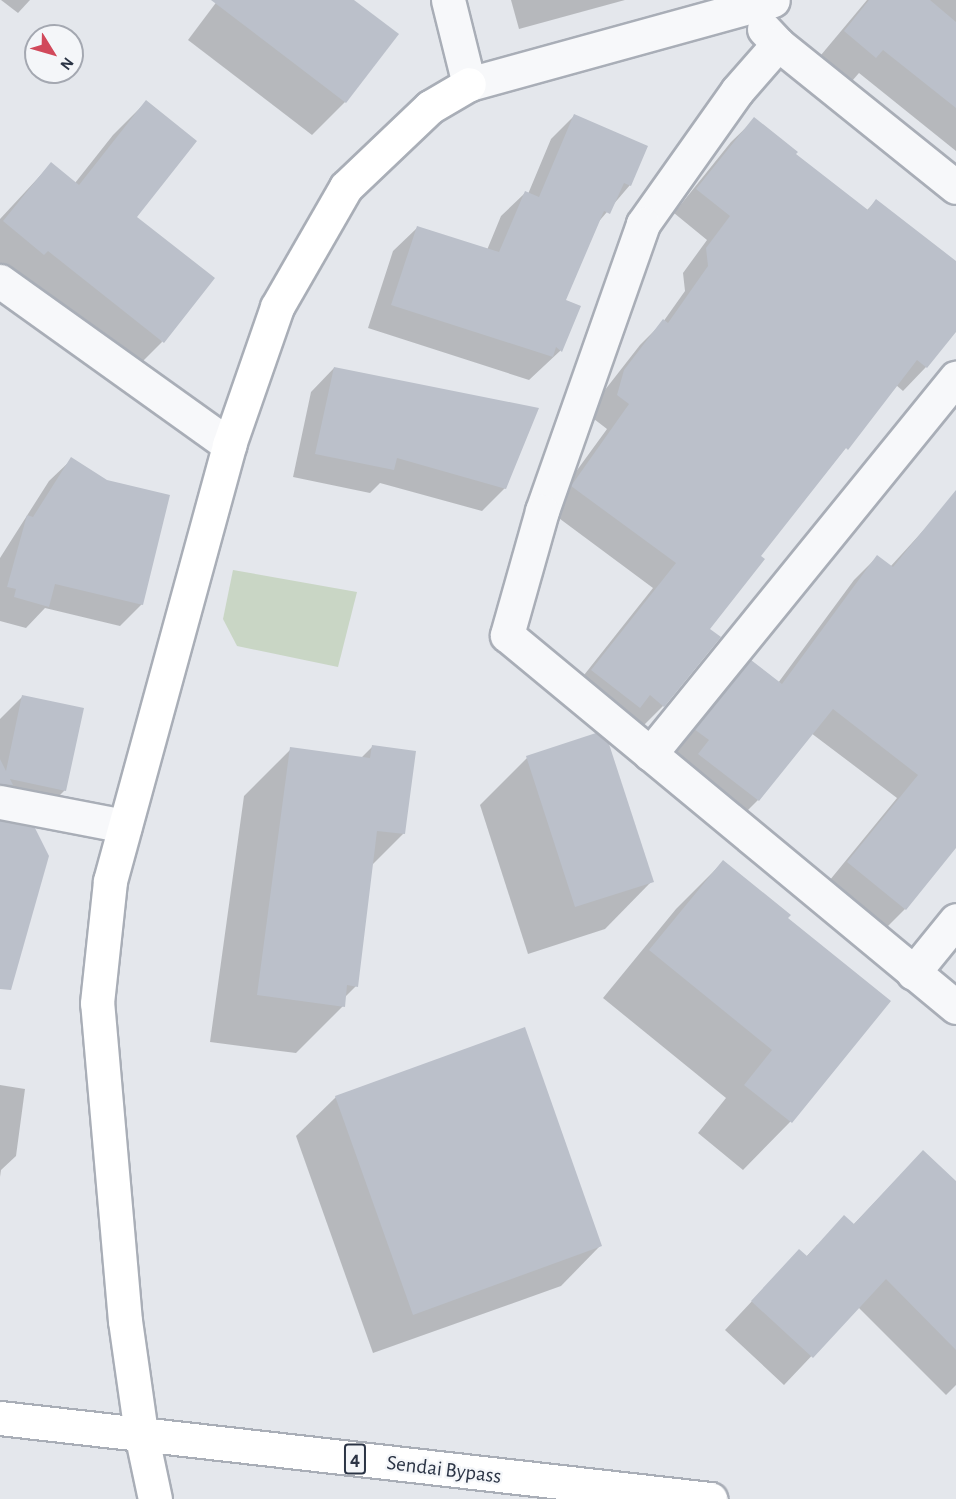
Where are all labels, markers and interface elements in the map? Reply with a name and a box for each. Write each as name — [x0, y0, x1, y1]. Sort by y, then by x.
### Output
north arrow — [24, 24, 84, 84]
text: N — [57, 54, 77, 73]
road number: 4 — [343, 1442, 367, 1476]
street label: Sendai Bypass — [385, 1450, 503, 1490]

